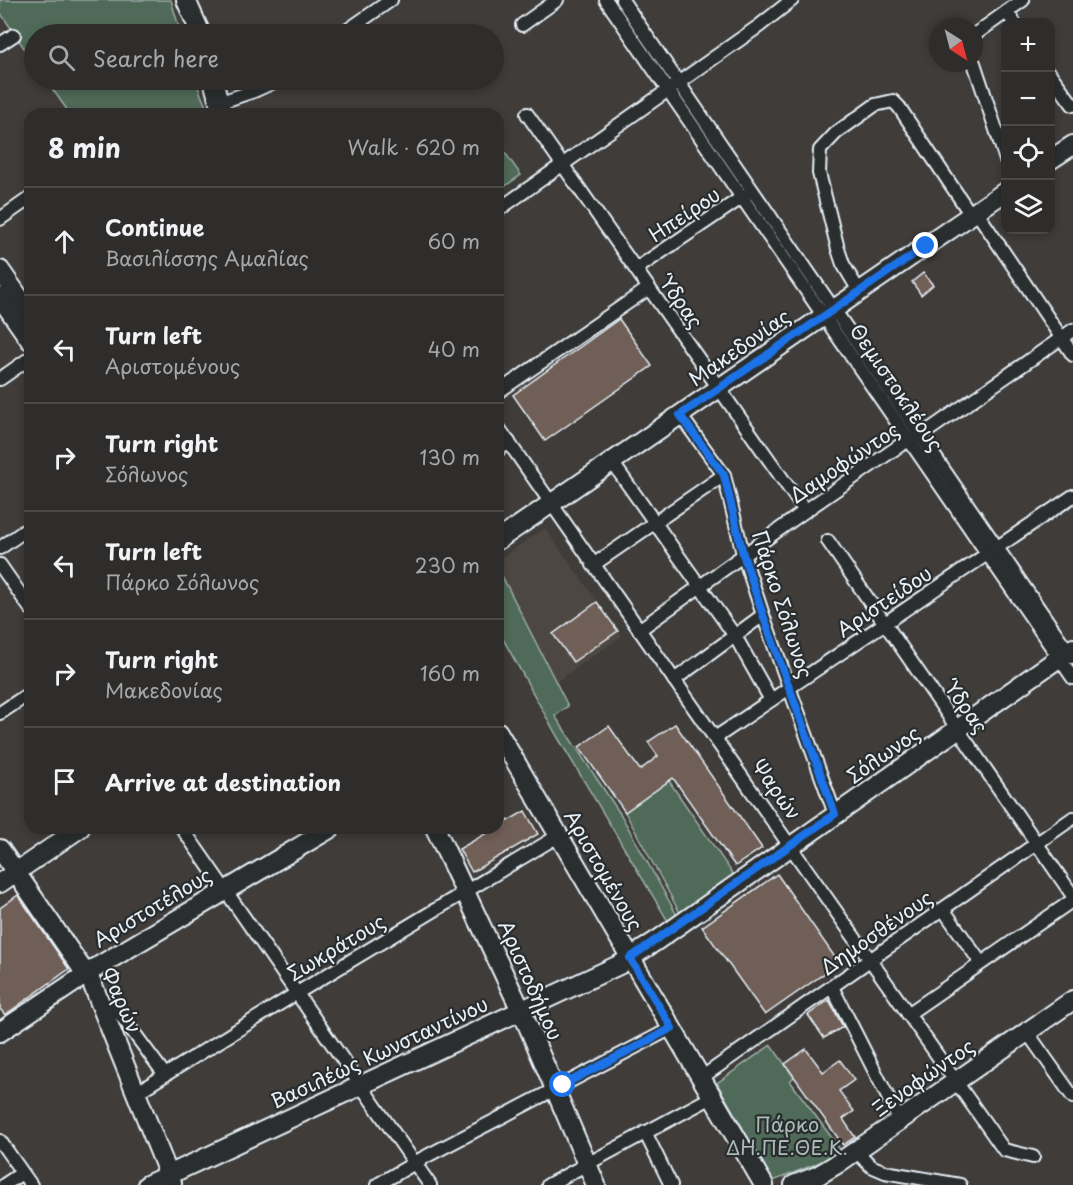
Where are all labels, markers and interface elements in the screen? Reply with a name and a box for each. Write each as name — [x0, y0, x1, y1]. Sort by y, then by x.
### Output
north arrow — [929, 18, 983, 72]
map controls — [1001, 18, 1055, 234]
button: + — [1001, 18, 1055, 72]
search box — [24, 24, 504, 90]
icon: search — [45, 41, 78, 74]
text: Search here — [93, 41, 219, 74]
button: − — [1001, 72, 1055, 126]
button: locate — [1001, 126, 1055, 180]
text: 8 min — [48, 128, 121, 167]
text: Walk · 620 m — [348, 132, 480, 162]
street label: Ηπείρου — [642, 179, 726, 249]
button: layers — [1001, 180, 1055, 234]
text: Continue — [105, 210, 204, 243]
icon: ahead — [48, 225, 81, 258]
text: 60 m — [428, 226, 480, 256]
route end — [912, 232, 938, 258]
text: Βασιλίσσης Αμαλίας — [105, 243, 309, 273]
street label: Ύδρας — [651, 267, 711, 334]
street label: Μακεδονίας — [682, 301, 796, 393]
street label: Θεμιστοκλέους — [843, 317, 951, 457]
text: Turn left — [105, 318, 202, 351]
icon: left — [48, 333, 81, 366]
text: 40 m — [428, 334, 480, 364]
text: Αριστομένους — [105, 351, 240, 381]
street label: Δαμοφώντος — [783, 414, 905, 510]
text: Turn right — [105, 426, 218, 459]
icon: right — [48, 441, 81, 474]
text: 130 m — [420, 442, 480, 472]
text: Σόλωνος — [105, 459, 188, 489]
street label: Πάρκο Σόλωνος — [745, 526, 821, 682]
text: Turn left — [105, 534, 202, 567]
icon: left — [48, 549, 81, 582]
text: 230 m — [415, 550, 480, 580]
street label: Αριστείδου — [830, 558, 938, 644]
text: Πάρκο Σόλωνος — [105, 567, 259, 597]
text: Turn right — [105, 642, 218, 675]
icon: right — [48, 657, 81, 690]
text: 160 m — [420, 658, 480, 688]
street label: Ύδρας — [936, 672, 996, 739]
text: Μακεδονίας — [105, 675, 223, 705]
street label: Σόλωνος — [840, 718, 926, 790]
street label: Ψαρών — [745, 752, 809, 826]
icon: arrive — [48, 765, 81, 798]
text: Arrive at destination — [105, 765, 341, 798]
street label: Αριστομένους — [557, 804, 651, 936]
street label: Αριστοτέλους — [87, 860, 217, 954]
street label: Δημοσθένους — [814, 882, 938, 982]
street label: Σωκράτους — [281, 906, 391, 988]
street label: Αριστοδήμου — [491, 915, 571, 1045]
street label: Φαρών — [94, 962, 150, 1038]
street label: Βασιλέως Κωνσταντίνου — [265, 988, 493, 1116]
street label: Ξενοφώντος — [866, 1031, 980, 1123]
route start — [549, 1071, 575, 1097]
park label: Πάρκο ΔΗ.ΠΕ.ΘΕ.Κ. — [726, 1109, 848, 1162]

